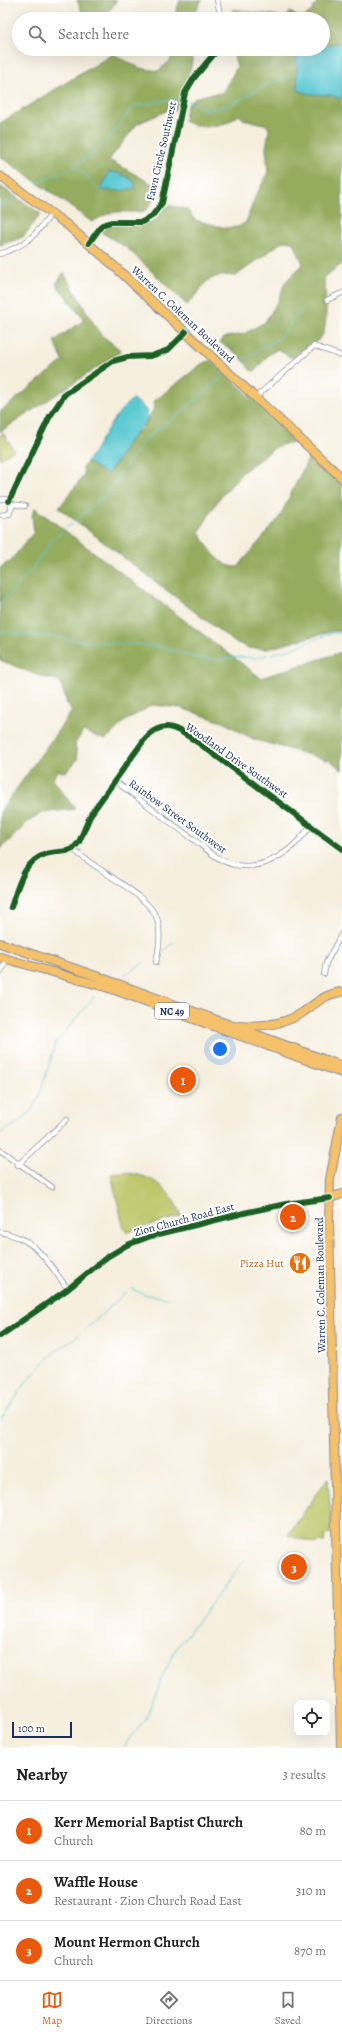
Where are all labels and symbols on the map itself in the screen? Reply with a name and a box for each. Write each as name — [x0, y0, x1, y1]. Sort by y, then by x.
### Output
street label: Fawn Circle Southwest — [143, 100, 180, 202]
street label: Warren C. Coleman Boulevard — [127, 262, 237, 366]
street label: Woodland Drive Southwest — [182, 719, 291, 802]
street label: Rainbow Street Southwest — [126, 776, 230, 857]
road number: NC 49 — [155, 1003, 189, 1019]
your location — [210, 1039, 230, 1059]
pin: 1 — [170, 1065, 196, 1095]
street label: Zion Church Road East — [132, 1199, 236, 1240]
pin: 2 — [280, 1202, 306, 1232]
street label: Warren C. Coleman Boulevard — [312, 1217, 329, 1354]
restaurant icon: Pizza Hut — [287, 1250, 313, 1276]
place label: Pizza Hut — [240, 1256, 284, 1271]
pin: 3 — [281, 1552, 307, 1582]
scale bar — [12, 1720, 72, 1739]

